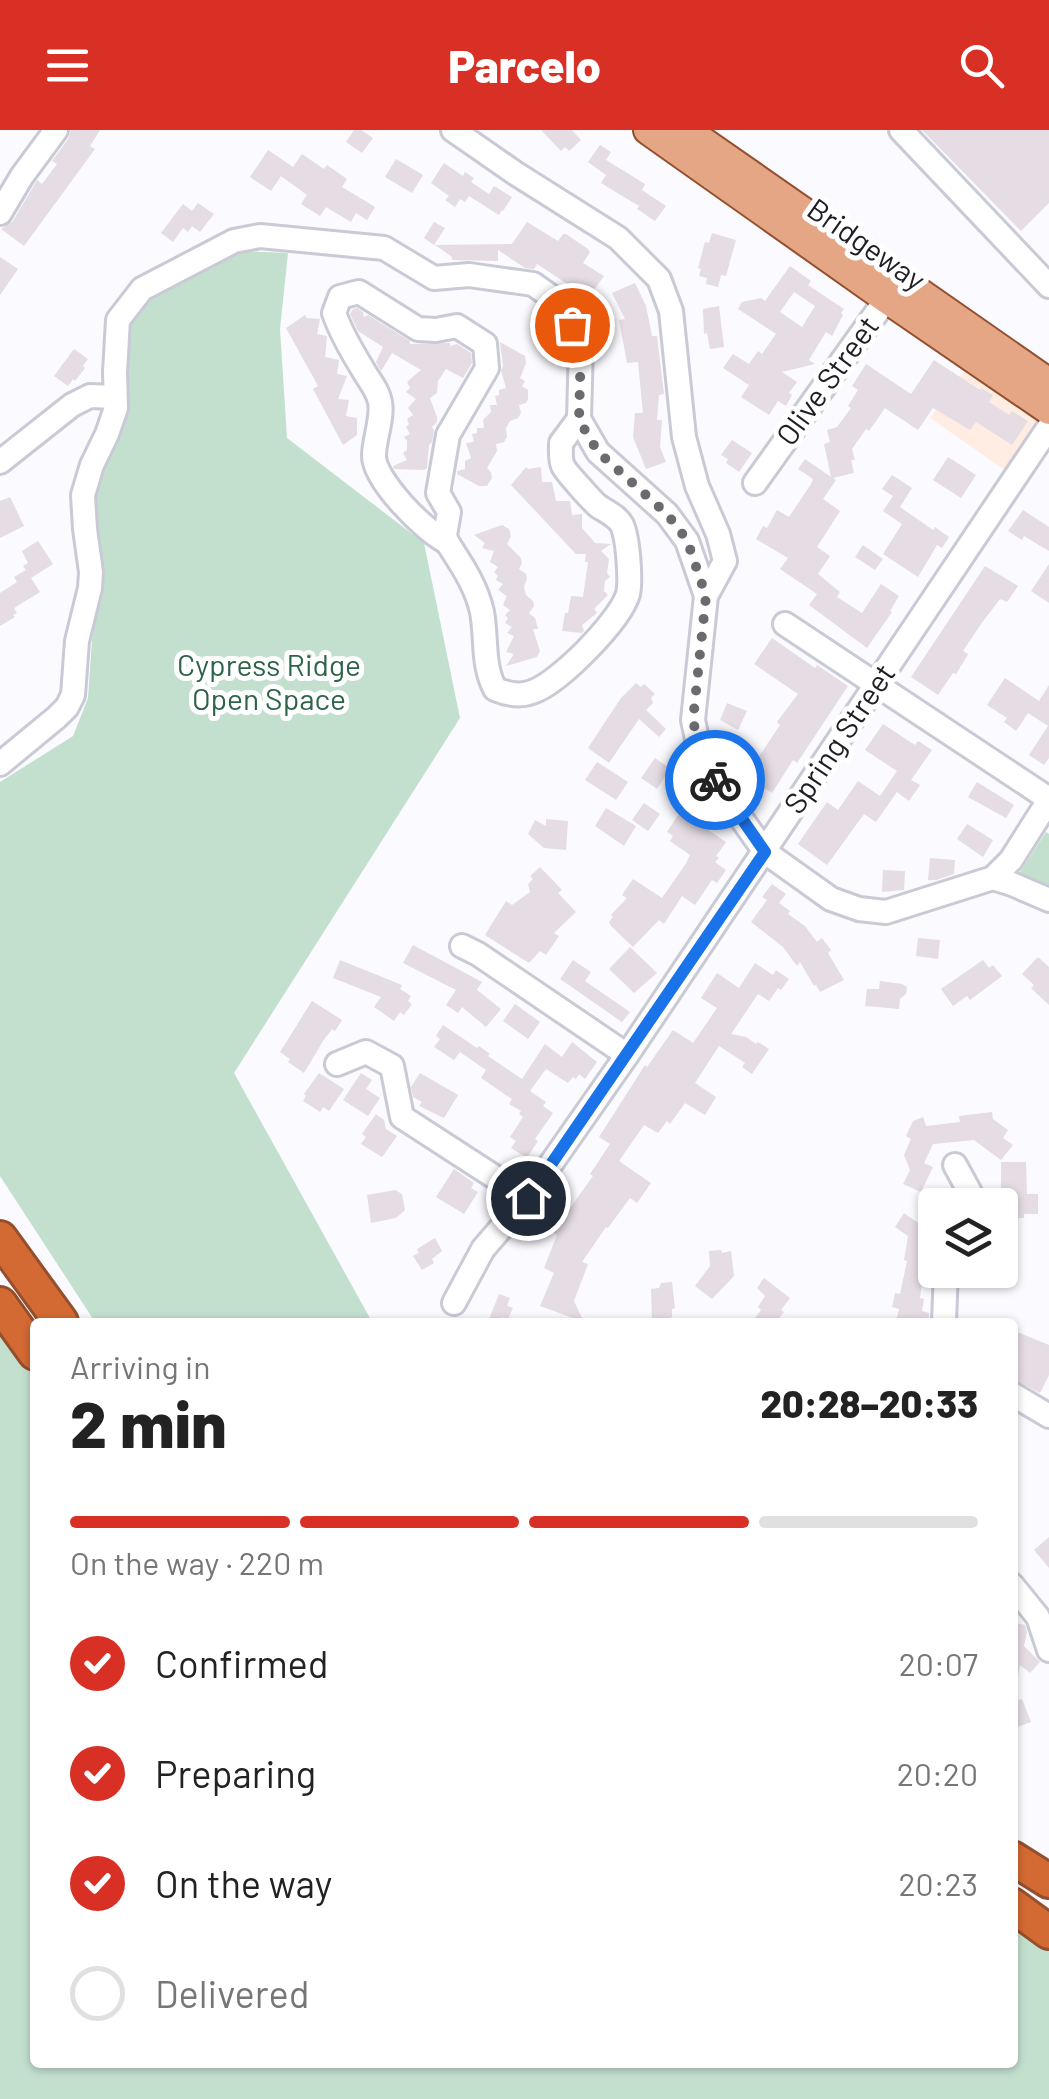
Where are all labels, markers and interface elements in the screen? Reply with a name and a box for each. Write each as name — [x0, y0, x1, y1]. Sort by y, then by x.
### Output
icon: menu — [40, 38, 95, 93]
text: Parcelo — [448, 38, 601, 92]
icon: search — [954, 38, 1009, 93]
street label: Bridgeway — [801, 190, 933, 297]
pin — [530, 283, 615, 368]
icon: bag — [545, 298, 600, 353]
street label: Olive Street — [767, 308, 885, 451]
park label: Cypress Ridge Open Space — [177, 646, 361, 716]
street label: Spring Street — [775, 656, 902, 820]
courier — [665, 730, 765, 830]
icon: bike — [688, 753, 743, 808]
pin — [486, 1156, 571, 1241]
icon: home — [501, 1171, 556, 1226]
map controls — [918, 1188, 1018, 1288]
button: layers — [918, 1188, 1018, 1288]
text: Arriving in — [70, 1347, 210, 1385]
text: 20:28–20:33 — [761, 1380, 978, 1426]
text: 2 min — [70, 1383, 227, 1461]
text: On the way · 220 m — [70, 1543, 324, 1581]
icon: check — [70, 1636, 125, 1691]
text: Confirmed — [155, 1640, 328, 1686]
text: 20:07 — [899, 1644, 978, 1682]
icon: check — [70, 1746, 125, 1801]
text: Preparing — [155, 1750, 316, 1796]
text: 20:20 — [897, 1754, 978, 1792]
icon: check — [70, 1856, 125, 1911]
text: On the way — [155, 1860, 332, 1906]
text: 20:23 — [898, 1864, 978, 1902]
text: Delivered — [155, 1970, 309, 2016]

